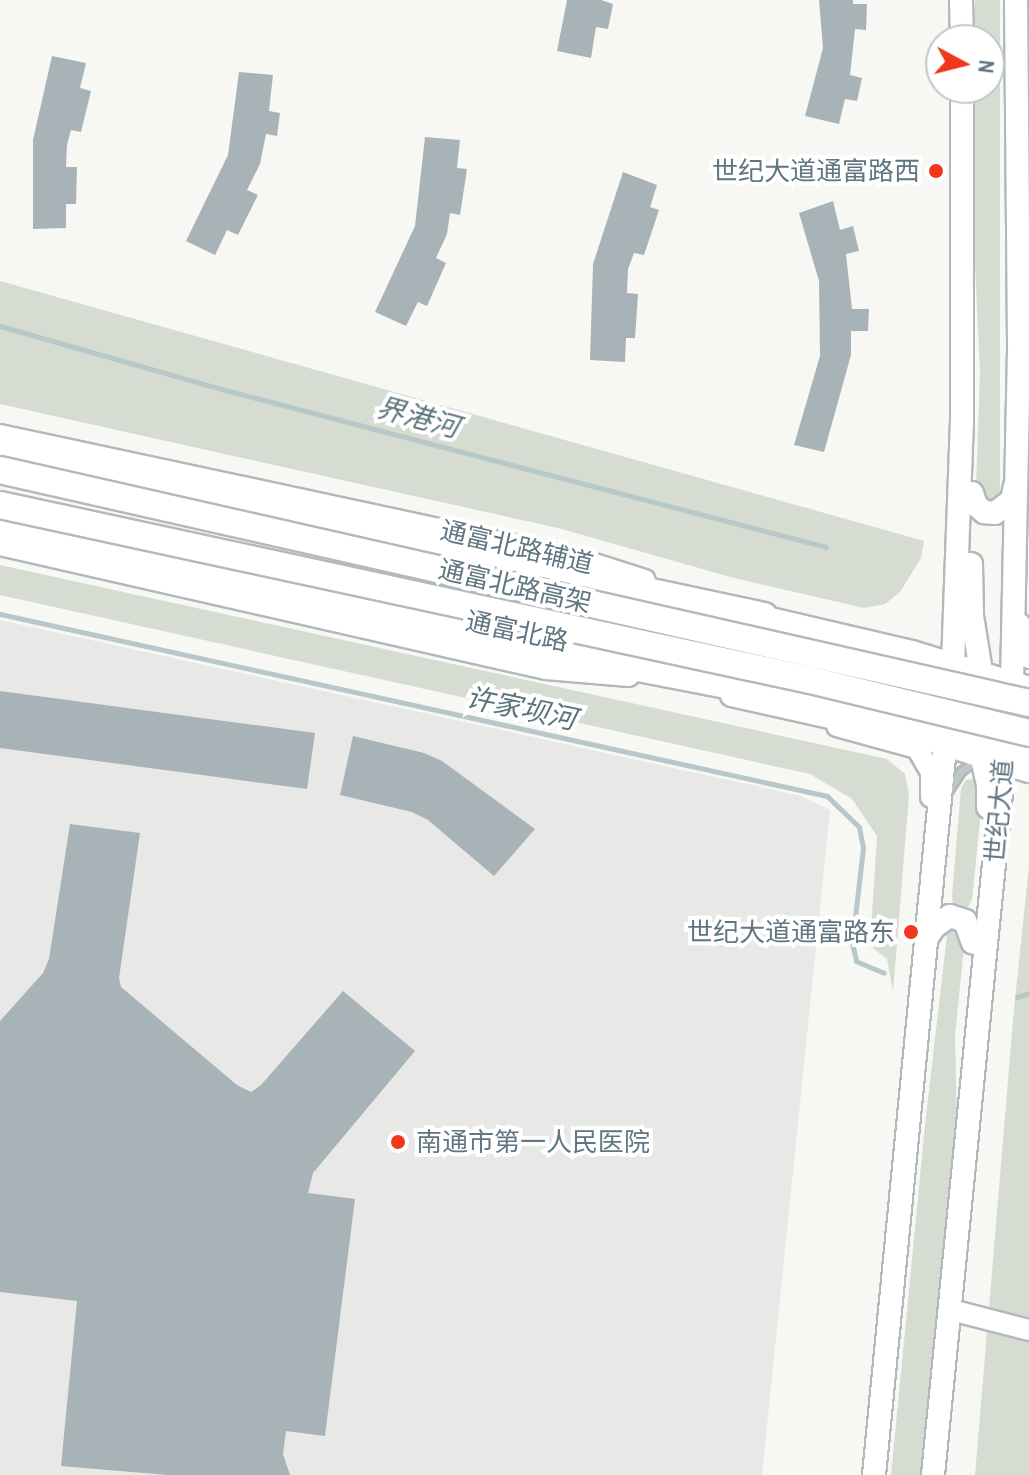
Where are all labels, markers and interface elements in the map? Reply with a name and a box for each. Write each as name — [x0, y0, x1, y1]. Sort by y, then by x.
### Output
north arrow — [925, 24, 1005, 104]
text: N — [971, 58, 1003, 75]
place label: 世纪大道通富路西 — [712, 155, 920, 187]
marker: 世纪大道通富路西 — [927, 162, 945, 180]
water label: 界港河 — [373, 390, 463, 444]
street label: 通富北路辅道 — [437, 514, 597, 580]
street label: 通富北路高架 — [435, 553, 595, 619]
street label: 通富北路 — [463, 605, 571, 657]
water label: 许家坝河 — [463, 680, 579, 736]
street label: 世纪大道 — [979, 758, 1019, 864]
place label: 世纪大道通富路东 — [687, 916, 895, 948]
marker: 世纪大道通富路东 — [902, 923, 920, 941]
place label: 南通市第一人民医院 — [416, 1126, 650, 1158]
marker: 南通市第一人民医院 — [387, 1131, 409, 1153]

